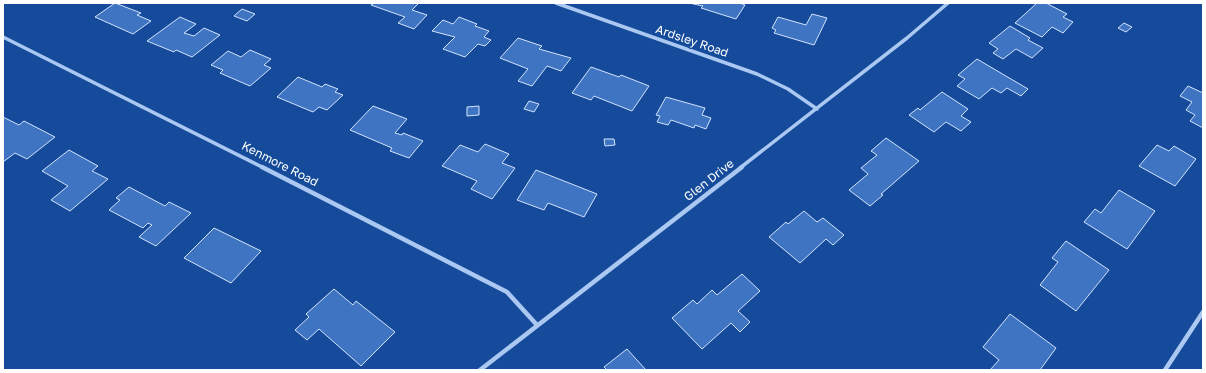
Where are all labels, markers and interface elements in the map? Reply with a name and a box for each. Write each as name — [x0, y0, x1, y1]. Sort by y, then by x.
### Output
street label: Ardsley Road — [654, 21, 730, 60]
street label: Kenmore Road — [239, 138, 321, 189]
street label: Glen Drive — [681, 155, 737, 204]

